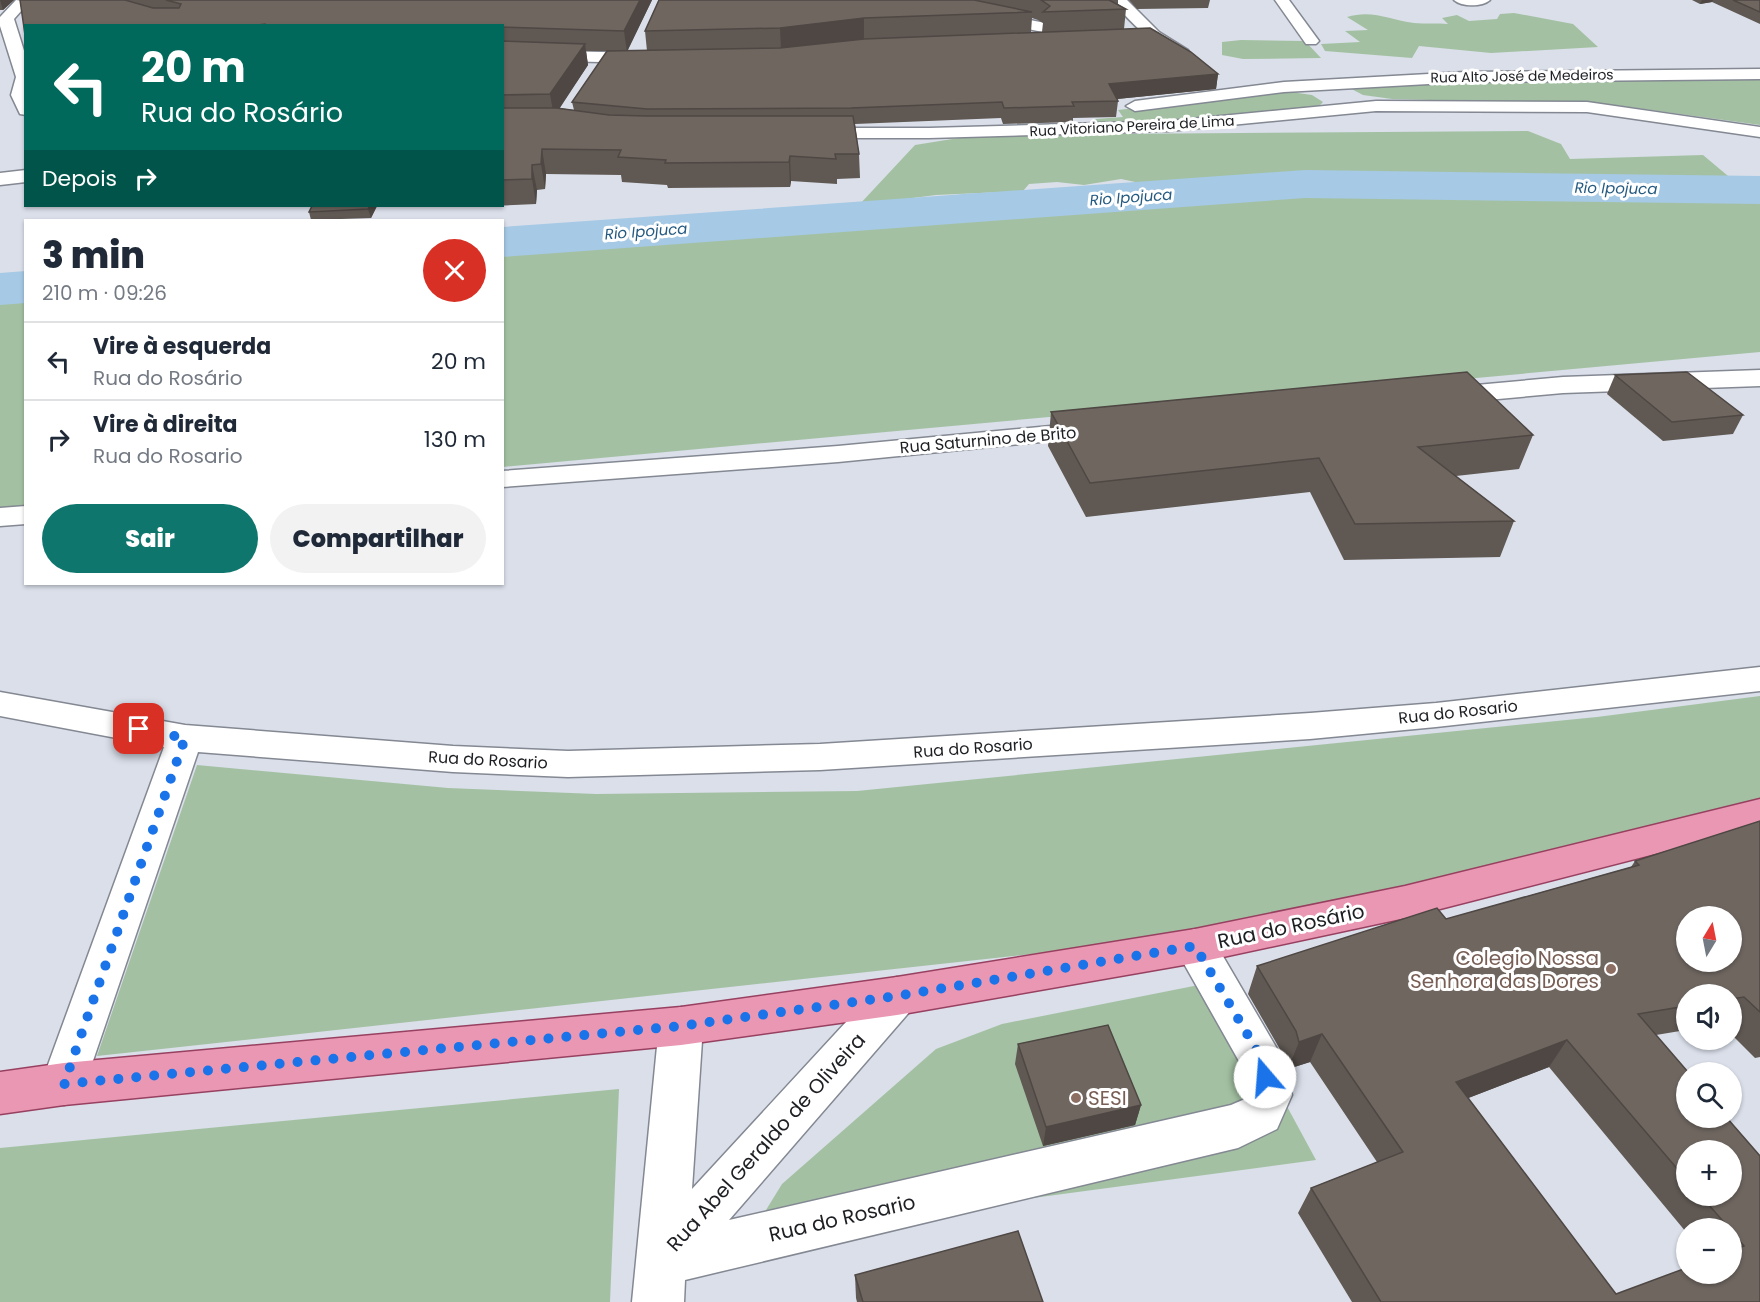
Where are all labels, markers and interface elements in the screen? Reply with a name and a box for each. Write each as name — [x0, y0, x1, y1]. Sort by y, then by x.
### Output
text: 20 m — [141, 38, 246, 97]
icon: left — [42, 48, 120, 126]
street label: Rua Alto José de Medeiros — [1430, 64, 1614, 88]
text: Rua do Rosário — [141, 94, 343, 131]
street label: Rua Vitoriano Pereira de Lima — [1029, 111, 1235, 141]
icon: right — [129, 162, 162, 195]
text: Depois — [42, 163, 117, 194]
water label: Rio Ipojuca — [1574, 177, 1658, 199]
water label: Rio Ipojuca — [1089, 184, 1173, 210]
water label: Rio Ipojuca — [604, 218, 688, 244]
text: 3 min — [42, 230, 145, 281]
button: close — [423, 239, 486, 302]
text: 210 m · 09:26 — [42, 279, 167, 307]
text: Vire à esquerda — [93, 331, 271, 362]
icon: left — [42, 345, 75, 378]
text: 20 m — [431, 346, 486, 377]
text: Rua do Rosário — [93, 364, 243, 392]
text: Vire à direita — [93, 409, 238, 440]
street label: Rua Saturnino de Brito — [899, 421, 1077, 459]
icon: right — [42, 423, 75, 456]
text: 130 m — [424, 424, 486, 455]
text: Rua do Rosario — [93, 442, 243, 470]
button: Sair — [42, 504, 258, 573]
button: Compartilhar — [270, 504, 486, 573]
street label: Rua do Rosario — [1397, 694, 1519, 730]
pin — [113, 703, 164, 754]
icon: arrive — [122, 712, 155, 745]
street label: Rua do Rosario — [913, 732, 1033, 764]
street label: Rua do Rosario — [428, 745, 548, 775]
street label: Rua do Rosário — [1215, 897, 1367, 955]
north arrow — [1676, 906, 1742, 972]
map controls — [1676, 906, 1742, 1284]
place label: Colegio Nossa Senhora das Dores — [1410, 944, 1599, 995]
marker: Colegio Nossa Senhora das Dores — [1604, 962, 1618, 976]
button: sound — [1676, 984, 1742, 1050]
street label: Rua Abel Geraldo de Oliveira — [660, 1027, 872, 1257]
position arrow — [1233, 1045, 1297, 1109]
button: search — [1676, 1062, 1742, 1128]
place label: SESI — [1088, 1084, 1127, 1112]
marker: SESI — [1069, 1091, 1083, 1105]
button: + — [1676, 1140, 1742, 1206]
street label: Rua do Rosario — [766, 1188, 918, 1248]
button: − — [1676, 1218, 1742, 1284]

